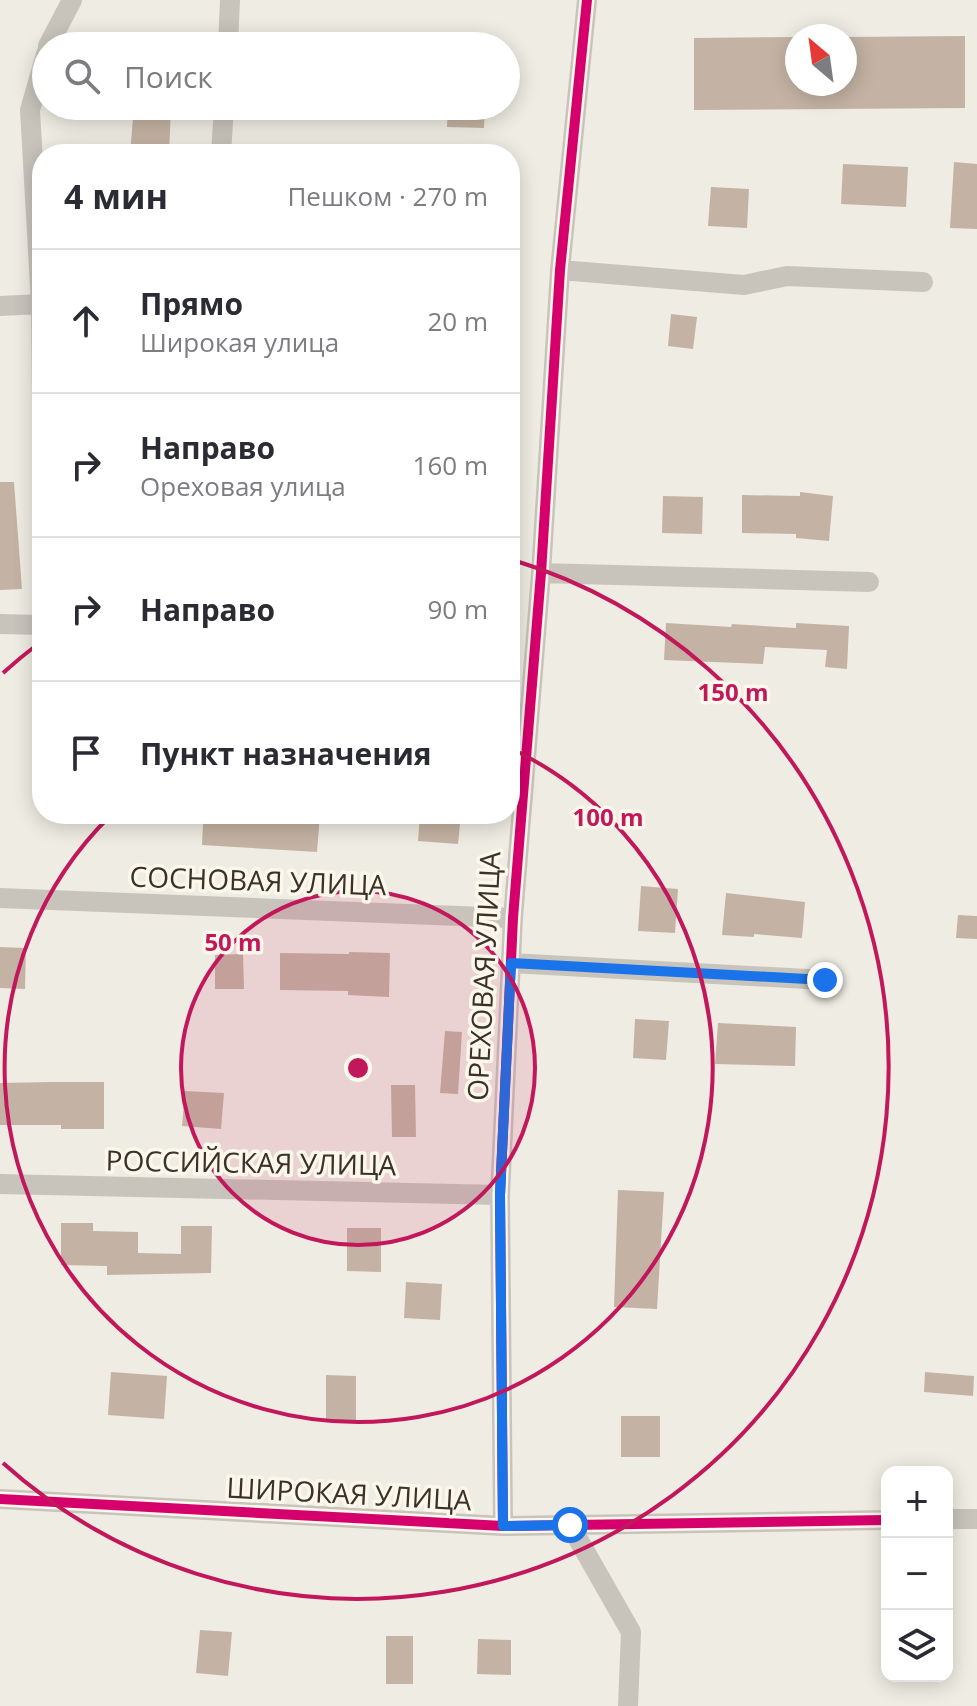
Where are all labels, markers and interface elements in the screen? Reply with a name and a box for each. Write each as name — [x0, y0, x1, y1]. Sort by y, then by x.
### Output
north arrow — [785, 24, 857, 96]
search box — [32, 32, 520, 120]
icon: search — [60, 54, 104, 98]
text: Поиск — [124, 56, 213, 97]
text: 4 мин — [64, 173, 168, 219]
text: Пешком · 270 m — [287, 178, 488, 214]
text: Прямо — [140, 283, 243, 324]
icon: ahead — [64, 299, 108, 343]
text: 20 m — [427, 303, 488, 339]
text: Широкая улица — [140, 324, 339, 360]
text: Направо — [140, 427, 275, 468]
icon: right — [64, 443, 108, 487]
text: 160 m — [413, 447, 488, 483]
text: Ореховая улица — [140, 468, 346, 504]
icon: right — [64, 587, 108, 631]
text: Направо — [140, 589, 275, 630]
text: 90 m — [427, 591, 488, 627]
text: 150 m — [698, 675, 768, 708]
icon: arrive — [64, 731, 108, 775]
text: Пункт назначения — [140, 733, 432, 774]
text: 100 m — [573, 800, 643, 833]
street label: ОРЕХОВАЯ УЛИЦА — [457, 850, 509, 1102]
street label: СОСНОВАЯ УЛИЦА — [129, 857, 387, 903]
text: 50 m — [204, 925, 262, 958]
route end — [807, 962, 843, 998]
centre of rings — [344, 1054, 372, 1082]
street label: РОССИЙСКАЯ УЛИЦА — [105, 1140, 397, 1184]
map controls — [881, 1466, 953, 1682]
button: + — [881, 1466, 953, 1538]
street label: ШИРОКАЯ УЛИЦА — [226, 1468, 473, 1518]
route start — [552, 1507, 588, 1543]
button: − — [881, 1538, 953, 1610]
button: layers — [881, 1610, 953, 1682]

